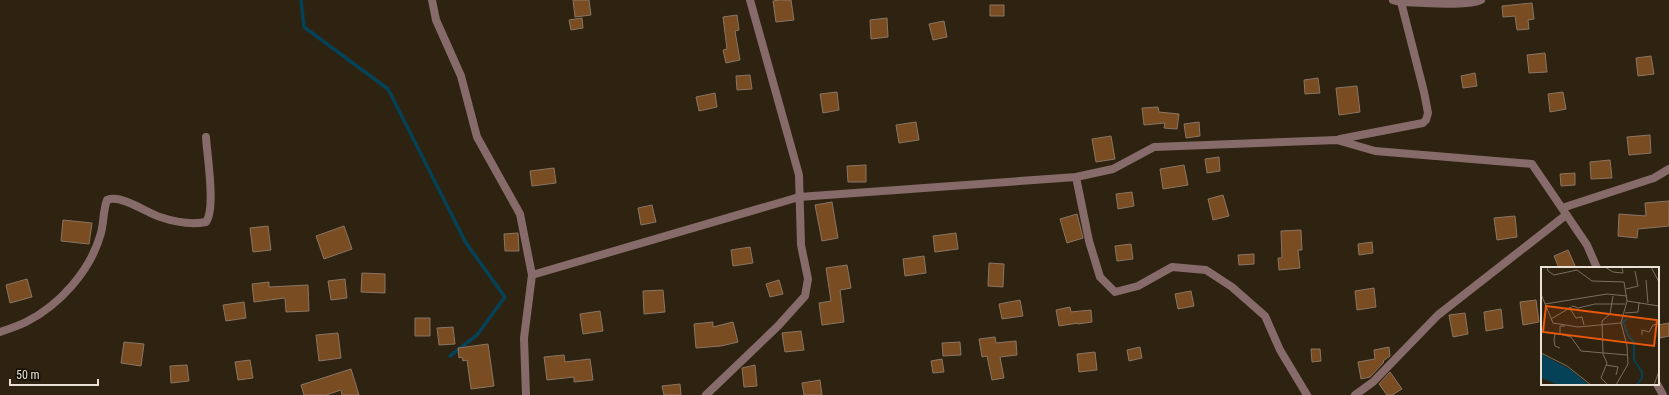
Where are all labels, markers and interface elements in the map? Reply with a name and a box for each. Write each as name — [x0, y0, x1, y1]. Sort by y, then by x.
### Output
inset map — [1541, 267, 1659, 385]
scale bar — [10, 361, 98, 387]
text: 50 m — [16, 368, 40, 382]

